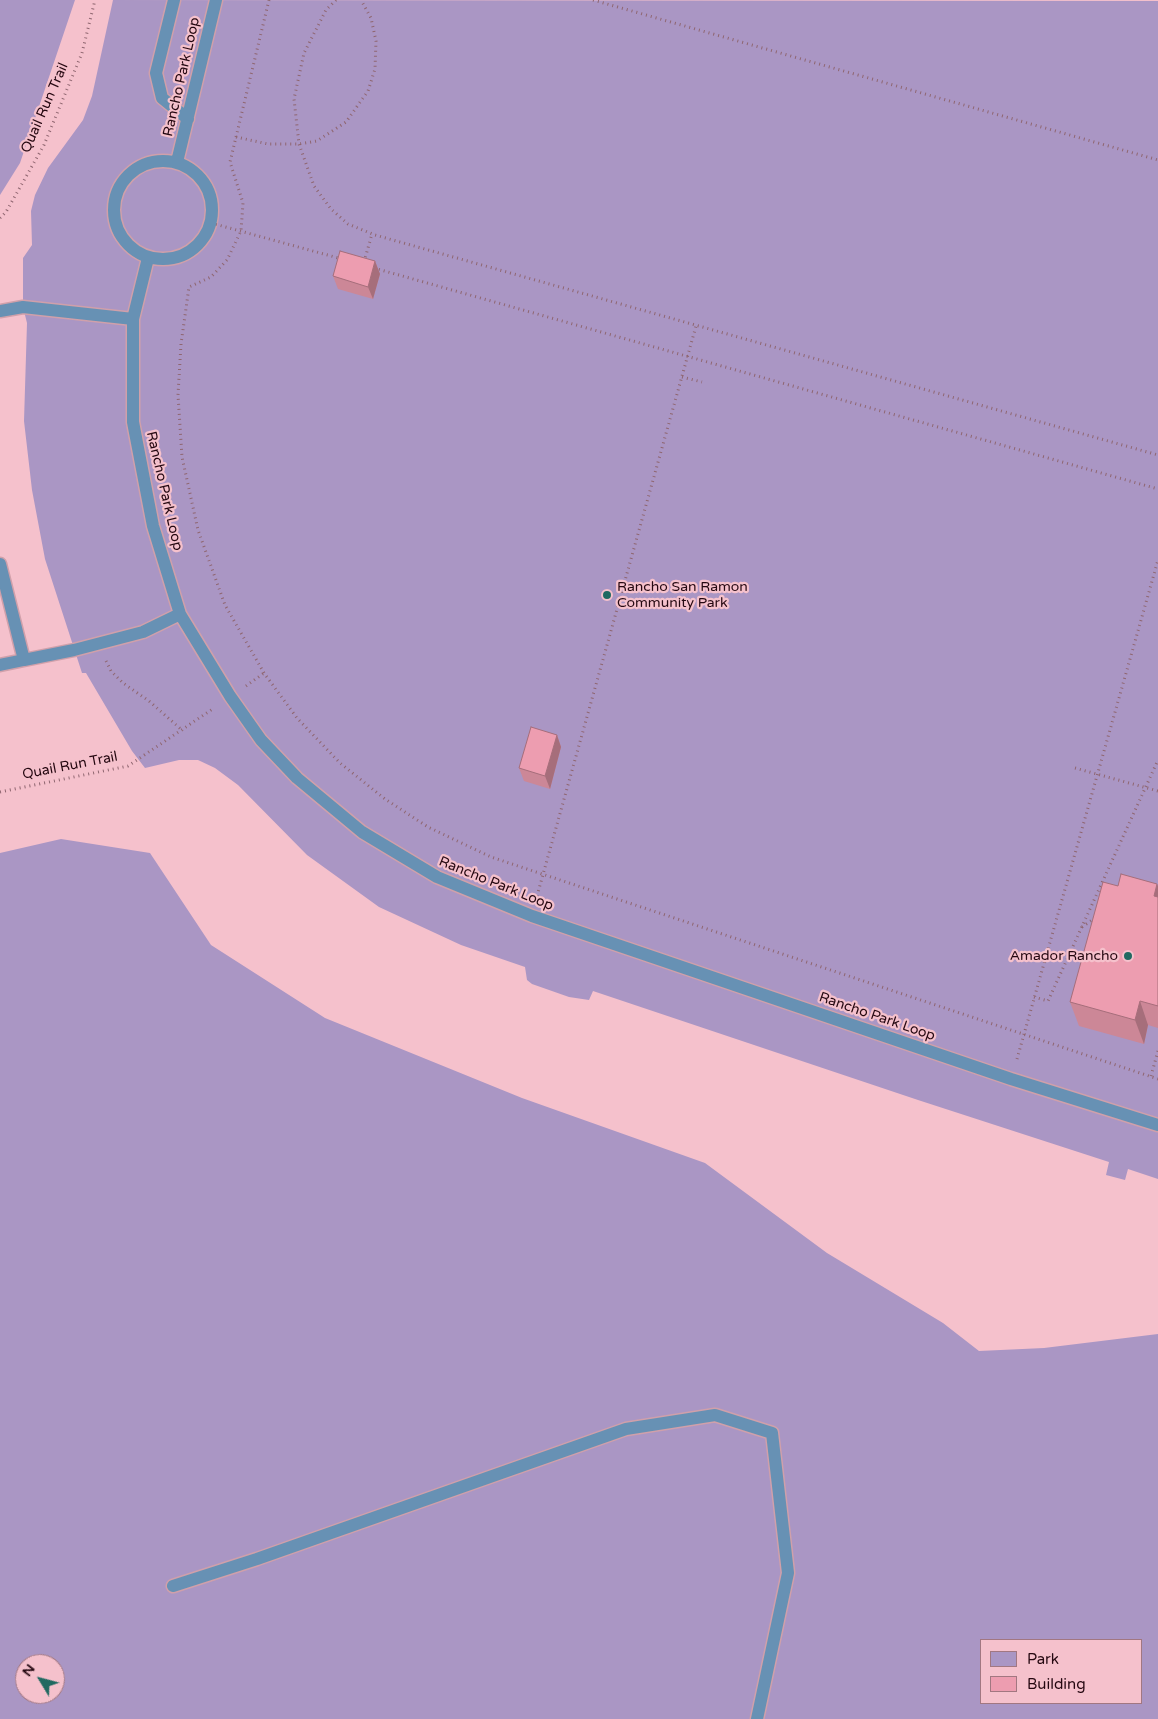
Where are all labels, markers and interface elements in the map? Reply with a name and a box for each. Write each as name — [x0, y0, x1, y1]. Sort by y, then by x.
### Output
street label: Rancho Park Loop — [160, 16, 204, 138]
street label: Quail Run Trail — [18, 60, 72, 156]
street label: Rancho Park Loop — [142, 430, 186, 552]
place label: Rancho San Ramon Community Park — [617, 579, 748, 612]
marker: Rancho San Ramon Community Park — [601, 589, 613, 601]
street label: Quail Run Trail — [21, 749, 119, 783]
street label: Rancho Park Loop — [436, 853, 556, 915]
place label: Amador Rancho — [1010, 948, 1118, 964]
marker: Amador Rancho — [1122, 950, 1134, 962]
street label: Rancho Park Loop — [817, 989, 937, 1045]
legend — [980, 1639, 1143, 1704]
text: Park — [1027, 1650, 1059, 1668]
north arrow — [15, 1654, 65, 1704]
text: N — [18, 1661, 39, 1680]
text: Building — [1027, 1675, 1086, 1693]

